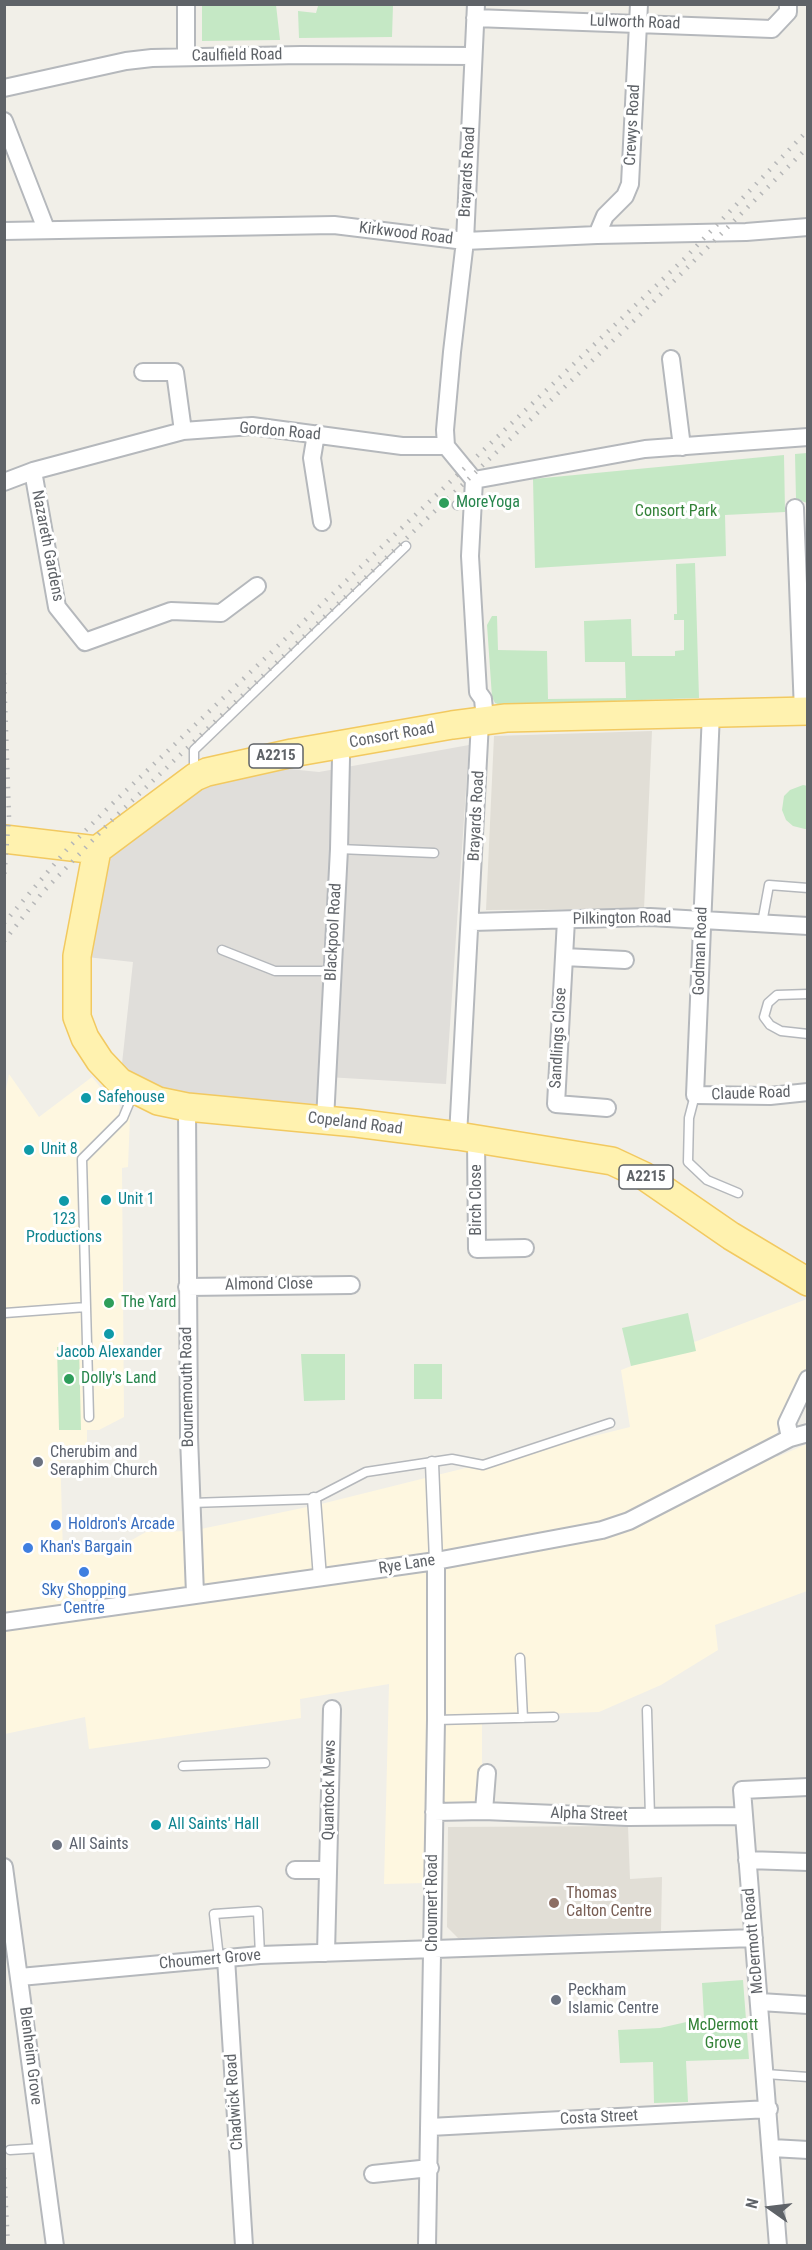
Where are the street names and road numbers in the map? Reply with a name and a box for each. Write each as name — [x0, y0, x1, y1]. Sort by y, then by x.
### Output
street label: Lulworth Road — [589, 12, 681, 34]
street label: Caulfield Road — [191, 46, 283, 66]
street label: Crewys Road — [621, 84, 645, 166]
street label: Brayards Road — [456, 126, 480, 218]
street label: Kirkwood Road — [358, 219, 454, 249]
street label: Gordon Road — [238, 419, 322, 445]
street label: Nazareth Gardens — [27, 489, 67, 603]
street label: Consort Road — [348, 719, 436, 753]
road number: A2215 — [249, 744, 303, 768]
street label: Brayards Road — [465, 770, 489, 862]
street label: Blackpool Road — [322, 883, 346, 981]
street label: Godman Road — [690, 906, 712, 996]
street label: Pilkington Road — [572, 909, 672, 929]
street label: Sandlings Close — [547, 987, 571, 1089]
street label: Claude Road — [711, 1083, 791, 1105]
street label: Copeland Road — [307, 1109, 403, 1139]
street label: Birch Close — [467, 1164, 487, 1236]
road number: A2215 — [619, 1165, 673, 1189]
street label: Almond Close — [225, 1275, 313, 1295]
street label: Bournemouth Road — [177, 1326, 199, 1448]
street label: Rye Lane — [377, 1551, 437, 1579]
street label: Quantock Mews — [320, 1739, 340, 1841]
street label: Alpha Street — [550, 1804, 628, 1826]
street label: Choumert Road — [423, 1854, 443, 1952]
street label: McDermott Road — [740, 1887, 768, 1995]
street label: Choumert Grove — [158, 1946, 262, 1974]
street label: Blenheim Grove — [14, 2006, 46, 2106]
street label: Chadwick Road — [222, 2053, 248, 2151]
street label: Costa Street — [560, 2106, 638, 2130]

